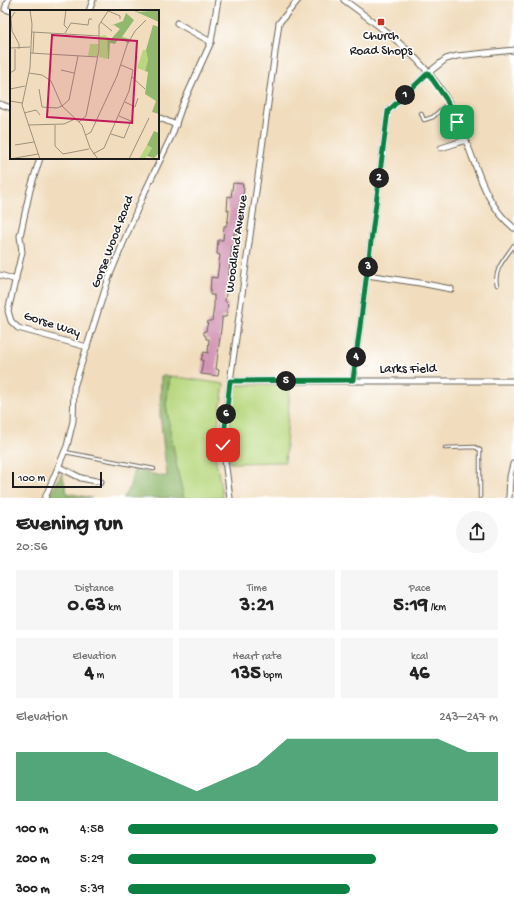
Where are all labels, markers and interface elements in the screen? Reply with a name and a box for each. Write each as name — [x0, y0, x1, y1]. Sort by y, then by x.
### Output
inset map — [10, 10, 159, 159]
marker: Church Road Shops — [376, 17, 386, 27]
place label: Church Road Shops — [350, 29, 413, 59]
pin: 1 — [395, 85, 415, 105]
text: 1 — [403, 89, 407, 101]
pin — [440, 105, 474, 139]
icon: arrive — [446, 111, 468, 133]
pin: 2 — [369, 168, 389, 188]
text: 2 — [376, 172, 382, 184]
street label: Gorse Wood Road — [88, 192, 138, 290]
street label: Woodland Avenue — [223, 194, 251, 294]
pin: 3 — [358, 257, 378, 277]
text: 3 — [365, 261, 371, 273]
street label: Gorse Way — [22, 309, 83, 341]
pin: 4 — [346, 347, 366, 367]
text: 4 — [353, 351, 359, 363]
street label: Larks Field — [380, 362, 438, 377]
pin: 5 — [276, 371, 296, 391]
text: 5 — [283, 375, 289, 387]
pin: 6 — [216, 404, 236, 424]
text: 6 — [223, 408, 229, 420]
pin — [206, 428, 240, 462]
icon: check — [212, 434, 234, 456]
scale bar — [12, 470, 102, 489]
text: 100 m — [18, 473, 45, 485]
button: share — [456, 511, 498, 553]
text: Evening run — [16, 512, 123, 538]
text: 20:56 — [16, 540, 47, 555]
text: Distance — [75, 583, 114, 595]
text: Time — [247, 583, 267, 595]
text: Pace — [409, 583, 430, 595]
text: 0.63 — [68, 595, 106, 618]
text: 3:21 — [240, 595, 274, 618]
text: 5:19 — [393, 595, 428, 618]
text: km — [106, 602, 121, 614]
text: /km — [428, 602, 446, 614]
text: Elevation — [72, 651, 116, 663]
text: Heart rate — [232, 651, 282, 663]
text: kcal — [411, 651, 428, 663]
text: 4 — [84, 663, 94, 686]
text: 135 — [232, 663, 261, 686]
text: 46 — [410, 663, 429, 686]
text: m — [94, 670, 104, 682]
text: bpm — [261, 670, 282, 682]
text: Elevation — [16, 710, 68, 725]
text: 243–247 m — [439, 710, 498, 725]
text: 100 m — [16, 822, 48, 837]
text: 4:58 — [80, 822, 104, 837]
text: 200 m — [16, 852, 49, 867]
text: 5:29 — [80, 852, 104, 867]
text: 300 m — [16, 882, 50, 897]
text: 5:39 — [80, 882, 104, 897]

